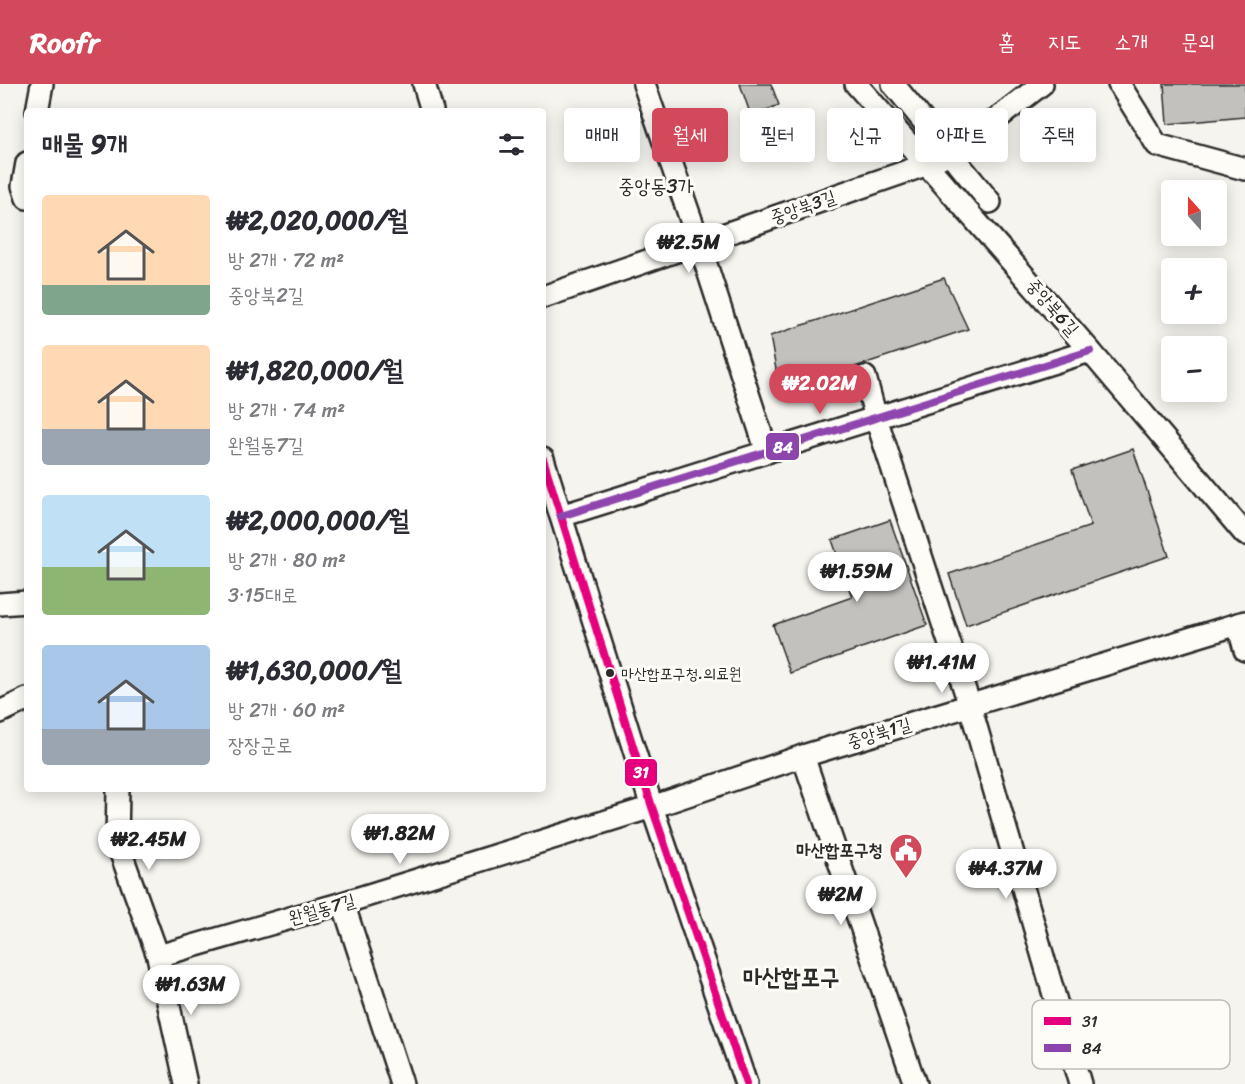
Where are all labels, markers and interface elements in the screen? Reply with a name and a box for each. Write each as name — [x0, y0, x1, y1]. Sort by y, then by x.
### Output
text: Roofr — [30, 18, 99, 67]
text: 홈 — [998, 23, 1015, 61]
text: 지도 — [1048, 23, 1081, 61]
text: 소개 — [1114, 23, 1148, 61]
text: 문의 — [1181, 23, 1215, 61]
chip: 매매 — [564, 108, 640, 162]
chip: 월세 — [652, 108, 728, 162]
chip: 필터 — [740, 108, 815, 162]
chip: 신규 — [827, 108, 903, 162]
chip: 아파트 — [915, 108, 1008, 162]
chip: 주택 — [1020, 108, 1096, 162]
text: 매물 9개 — [42, 121, 128, 167]
icon: filters — [495, 128, 528, 161]
district label: 중앙동3가 — [618, 169, 694, 204]
north arrow — [1161, 180, 1227, 246]
map controls — [1161, 180, 1227, 402]
street label: 중앙북3길 — [766, 181, 841, 233]
text: ₩2,020,000/월 — [228, 197, 408, 243]
icon: home — [90, 219, 162, 291]
pin: ₩2.5M — [647, 223, 731, 274]
text: ₩2.5M — [658, 225, 720, 260]
text: 방 2개 · 72 m² — [228, 243, 344, 278]
button: + — [1161, 258, 1227, 324]
street label: 중앙북6길 — [1019, 271, 1088, 344]
text: 중앙북2길 — [228, 278, 304, 313]
button: − — [1161, 336, 1227, 402]
text: ₩1,820,000/월 — [228, 347, 403, 393]
pin: ₩2.02M — [771, 364, 869, 415]
text: ₩2.02M — [783, 366, 857, 401]
icon: home — [90, 369, 162, 441]
text: 방 2개 · 74 m² — [228, 393, 345, 428]
text: 완월동7길 — [228, 428, 304, 463]
line badge: 84 — [765, 432, 800, 461]
text: 84 — [772, 433, 793, 462]
text: ₩2,000,000/월 — [228, 497, 409, 543]
icon: home — [90, 519, 162, 591]
text: 방 2개 · 80 m² — [228, 543, 346, 578]
pin: ₩1.59M — [808, 552, 906, 603]
text: ₩1.59M — [822, 554, 892, 589]
text: 3·15대로 — [228, 578, 297, 613]
pin: ₩1.41M — [893, 643, 991, 694]
text: ₩1.41M — [908, 645, 976, 680]
text: ₩1,630,000/월 — [228, 647, 402, 693]
place label: 마산합포구청.의료원 — [621, 659, 742, 688]
marker: 마산합포구청.의료원 — [604, 667, 616, 679]
icon: home — [90, 669, 162, 741]
text: 방 2개 · 60 m² — [228, 693, 345, 728]
street label: 중앙북1길 — [843, 708, 916, 758]
text: 장장군로 — [228, 728, 292, 763]
line badge: 31 — [624, 758, 658, 787]
text: 31 — [632, 758, 649, 787]
pin: ₩1.82M — [351, 814, 449, 865]
text: ₩1.82M — [365, 816, 435, 851]
pin: ₩2.45M — [100, 820, 198, 871]
text: ₩2.45M — [112, 822, 186, 857]
public building icon: 마산합포구청 — [888, 832, 924, 879]
place label: 마산합포구청 — [796, 834, 883, 866]
pin: ₩4.37M — [957, 849, 1055, 900]
text: ₩4.37M — [970, 851, 1042, 886]
pin: ₩2M — [812, 875, 870, 926]
text: ₩2M — [819, 877, 863, 912]
street label: 완월동7길 — [285, 884, 360, 934]
district label: 마산합포구 — [743, 956, 839, 998]
pin: ₩1.63M — [142, 965, 240, 1016]
text: ₩1.63M — [157, 967, 225, 1002]
legend — [1032, 1000, 1230, 1069]
text: 31 — [1082, 1007, 1098, 1036]
text: 84 — [1082, 1034, 1102, 1063]

